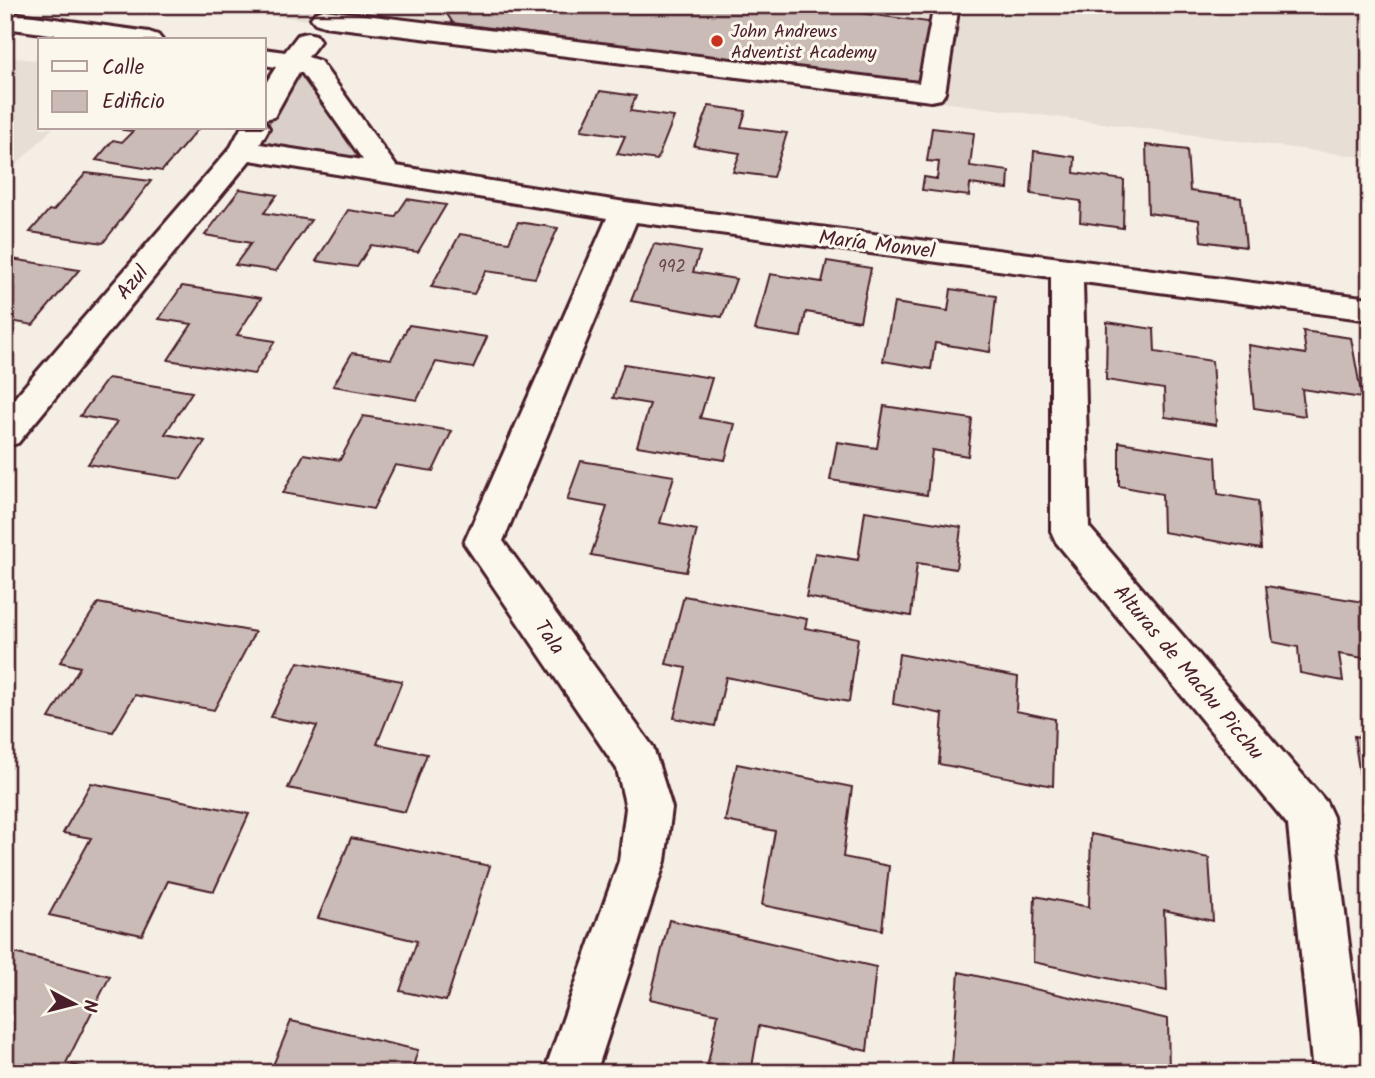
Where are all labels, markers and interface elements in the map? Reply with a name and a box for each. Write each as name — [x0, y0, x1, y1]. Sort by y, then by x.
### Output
place label: John Andrews Adventist Academy — [731, 18, 877, 68]
marker: John Andrews Adventist Academy — [709, 33, 725, 49]
legend — [38, 38, 266, 130]
text: Calle — [102, 52, 145, 85]
text: Edificio — [102, 86, 165, 119]
street label: María Monvel — [817, 222, 937, 269]
house number: 992 — [658, 253, 686, 282]
street label: Azul — [109, 258, 158, 308]
street label: Alturas de Machu Picchu — [1104, 578, 1271, 768]
street label: Tala — [525, 614, 573, 662]
north arrow — [38, 970, 108, 1040]
text: N — [73, 998, 105, 1014]

